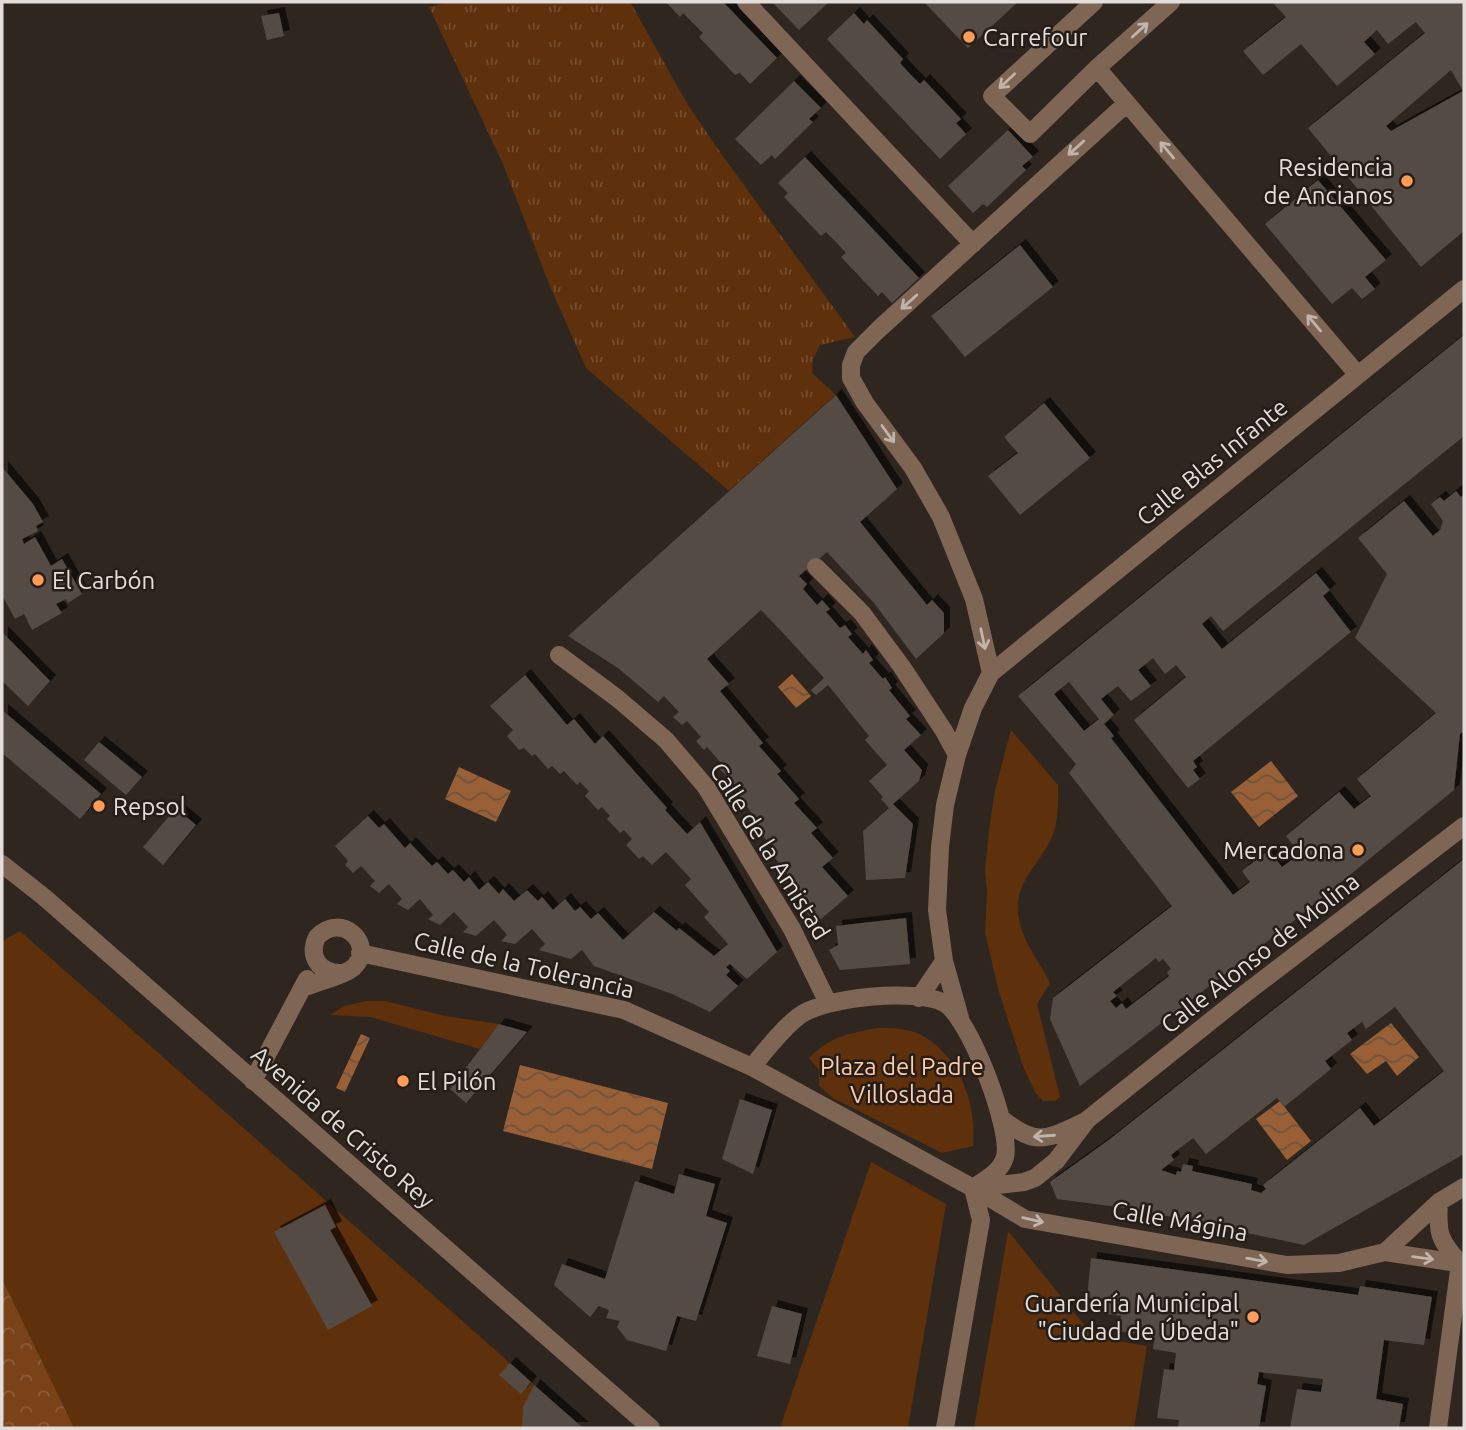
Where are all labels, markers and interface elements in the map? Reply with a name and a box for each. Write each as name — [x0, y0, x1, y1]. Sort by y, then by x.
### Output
one-way arrow — [1131, 21, 1148, 38]
place label: Carrefour — [983, 24, 1087, 51]
marker: Carrefour — [961, 29, 977, 45]
one-way arrow — [999, 73, 1016, 90]
one-way arrow — [1068, 140, 1085, 157]
one-way arrow — [1159, 141, 1174, 159]
place label: Residencia de Ancianos — [1263, 154, 1393, 209]
marker: Residencia de Ancianos — [1399, 173, 1415, 189]
one-way arrow — [901, 294, 918, 311]
one-way arrow — [1306, 314, 1322, 332]
street label: Calle Blas Infante — [1131, 393, 1293, 531]
one-way arrow — [881, 424, 895, 443]
place label: El Carbón — [52, 567, 155, 594]
marker: El Carbón — [30, 572, 46, 588]
one-way arrow — [977, 627, 990, 650]
street label: Calle de la Amistad — [705, 757, 835, 945]
place label: Repsol — [113, 793, 186, 820]
marker: Repsol — [91, 798, 107, 814]
place label: Mercadona — [1223, 837, 1344, 864]
marker: Mercadona — [1350, 842, 1366, 858]
street label: Calle Alonso de Molina — [1156, 867, 1364, 1039]
street label: Calle de la Tolerancia — [411, 926, 637, 1004]
street label: Avenida de Cristo Rey — [246, 1040, 440, 1214]
park label: Plaza del Padre Villoslada — [820, 1053, 984, 1108]
place label: El Pilón — [417, 1068, 496, 1095]
marker: El Pilón — [395, 1073, 411, 1089]
one-way arrow — [1033, 1130, 1056, 1143]
street label: Calle Mágina — [1110, 1196, 1250, 1246]
one-way arrow — [1021, 1213, 1044, 1227]
one-way arrow — [1411, 1251, 1434, 1264]
one-way arrow — [1245, 1254, 1268, 1267]
place label: Guardería Municipal "Ciudad de Úbeda" — [1024, 1290, 1239, 1345]
marker: Guardería Municipal "Ciudad de Úbeda" — [1245, 1309, 1261, 1325]

